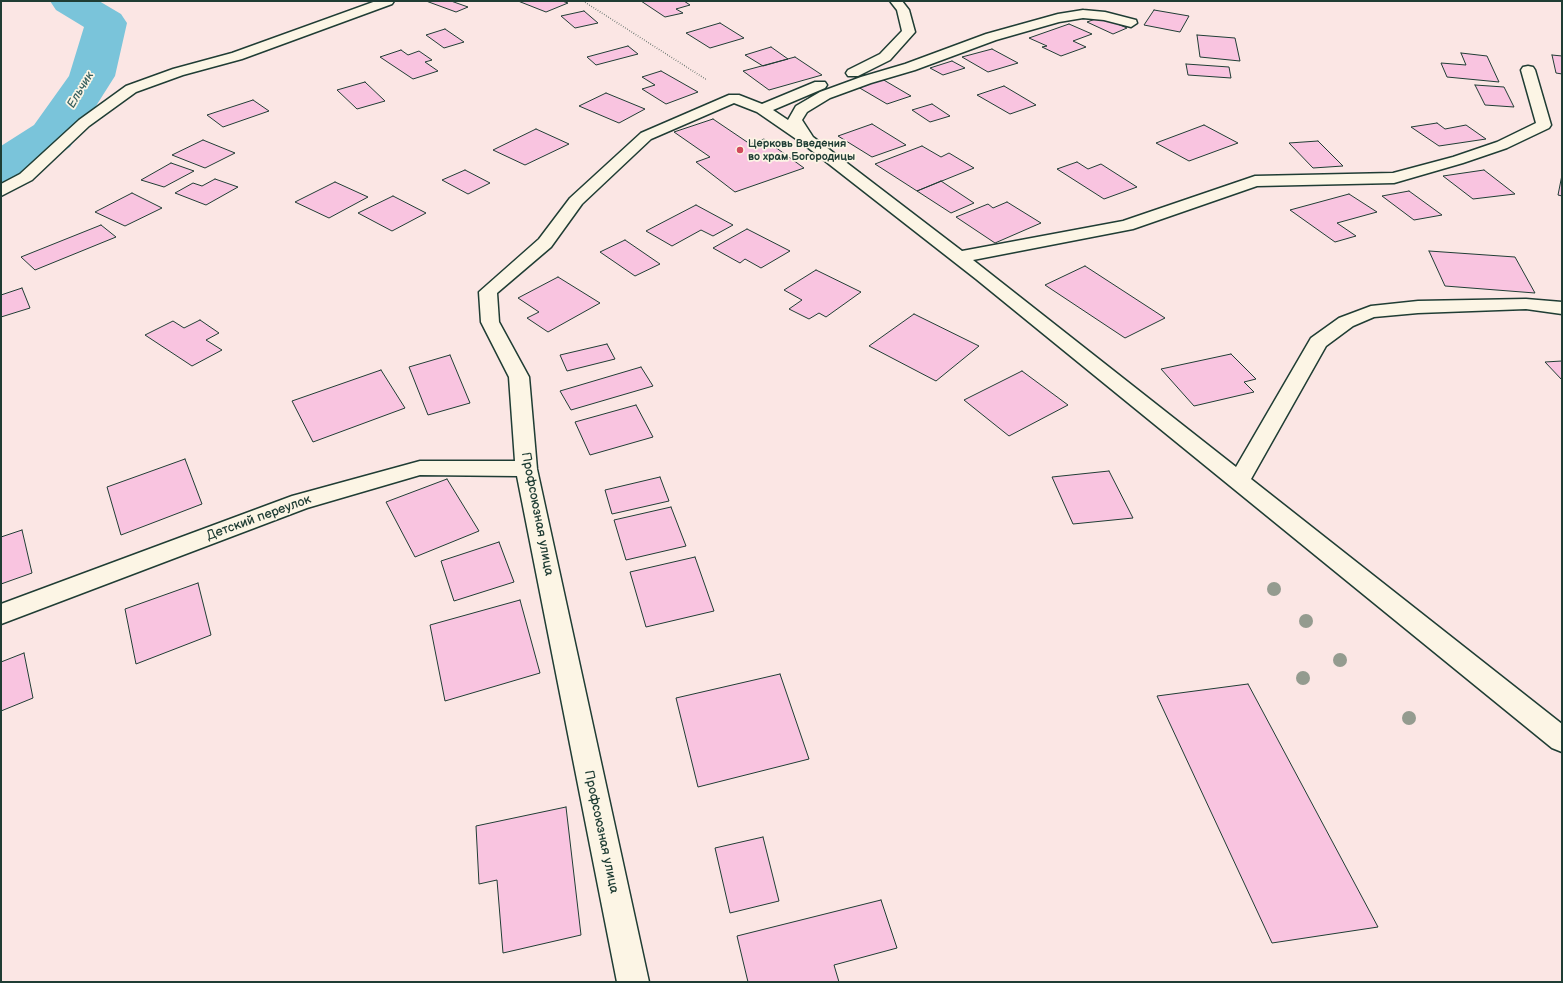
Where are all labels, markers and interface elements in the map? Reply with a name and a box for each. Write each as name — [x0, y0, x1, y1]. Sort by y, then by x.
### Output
water label: Ельчик — [65, 69, 97, 111]
place label: Церковь Введения во храм Богородицы — [748, 137, 855, 163]
marker: Церковь Введения во храм Богородицы — [735, 145, 745, 155]
street label: Профсоюзная улица — [517, 451, 557, 577]
street label: Детский переулок — [205, 492, 313, 544]
street label: Профсоюзная улица — [580, 769, 622, 895]

